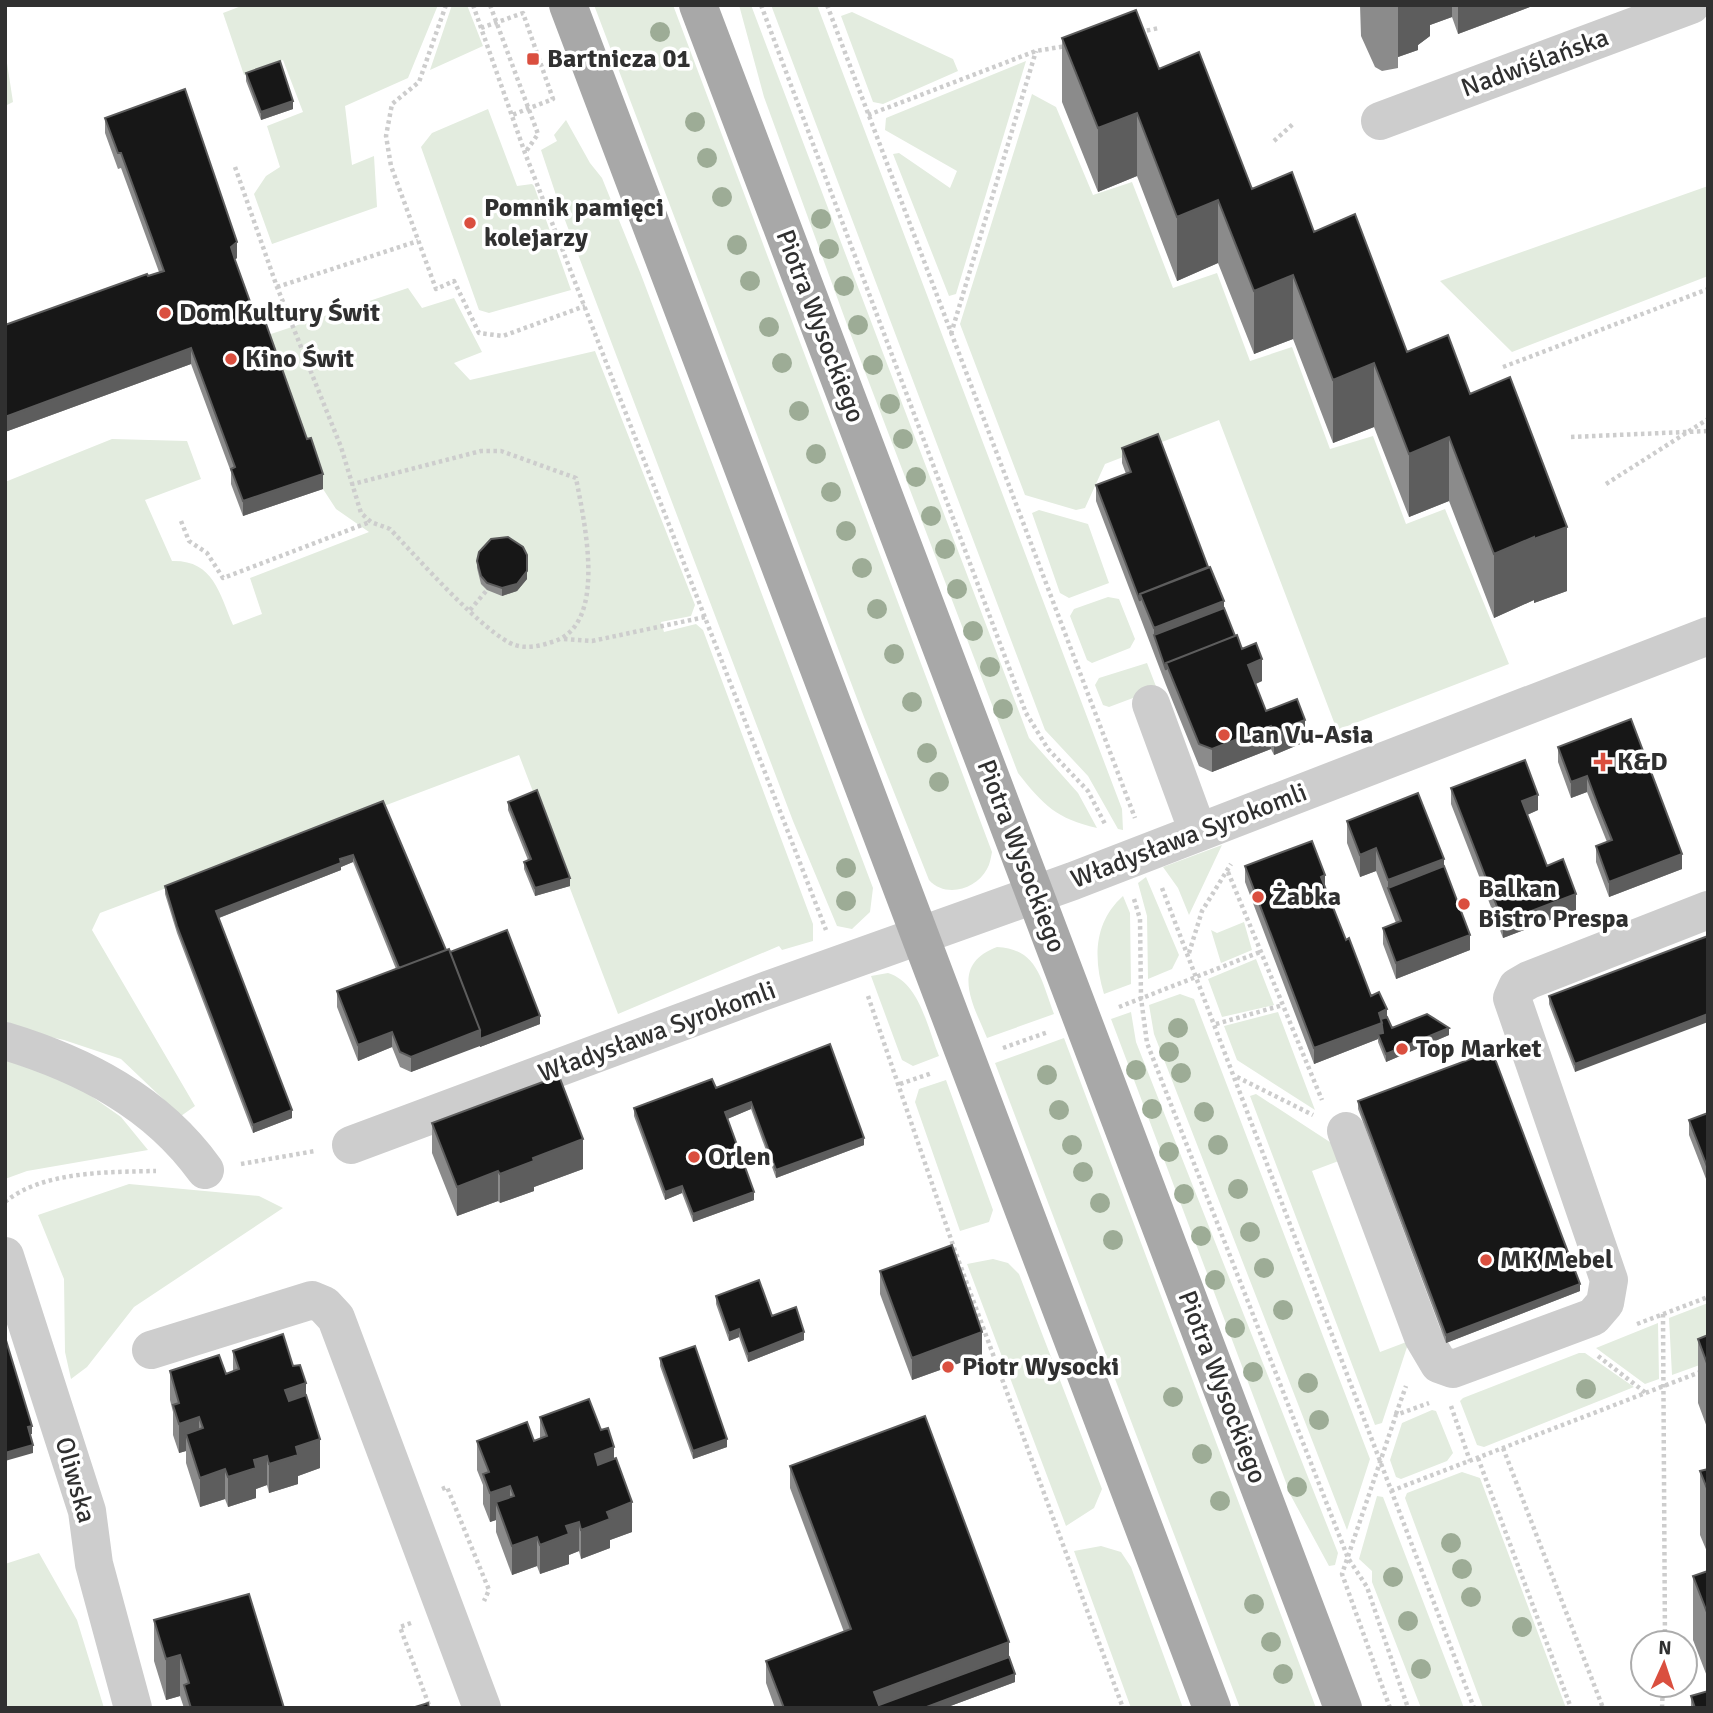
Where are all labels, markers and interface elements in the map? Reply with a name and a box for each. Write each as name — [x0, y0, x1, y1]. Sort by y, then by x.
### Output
street label: Nadwiślańska — [1457, 22, 1613, 104]
place label: Bartnicza 01 — [547, 43, 690, 75]
marker: Bartnicza 01 — [525, 51, 541, 67]
place label: Pomnik pamięci kolejarzy — [484, 192, 664, 254]
marker: Pomnik pamięci kolejarzy — [462, 215, 478, 231]
street label: Piotra Wysockiego — [769, 225, 871, 427]
place label: Dom Kultury Świt — [179, 297, 380, 329]
marker: Dom Kultury Świt — [157, 305, 173, 321]
place label: Kino Świt — [245, 343, 354, 375]
marker: Kino Świt — [223, 351, 239, 367]
place label: Lan Vu-Asia — [1238, 719, 1373, 751]
marker: Lan Vu-Asia — [1216, 727, 1232, 743]
place label: K&D — [1617, 746, 1668, 778]
marker: K&D — [1595, 754, 1611, 770]
street label: Piotra Wysockiego — [970, 755, 1072, 957]
street label: Władysława Syrokomli — [1066, 776, 1312, 896]
place label: Balkan Bistro Prespa — [1478, 873, 1629, 935]
place label: Żabka — [1272, 881, 1341, 913]
marker: Żabka — [1250, 889, 1266, 905]
marker: Balkan Bistro Prespa — [1456, 896, 1472, 912]
street label: Władysława Syrokomli — [534, 974, 780, 1090]
place label: Top Market — [1416, 1033, 1542, 1065]
marker: Top Market — [1394, 1041, 1410, 1057]
place label: Orlen — [708, 1141, 771, 1173]
marker: Orlen — [686, 1149, 702, 1165]
place label: MK Mebel — [1500, 1244, 1613, 1276]
marker: MK Mebel — [1478, 1252, 1494, 1268]
street label: Piotra Wysockiego — [1171, 1286, 1273, 1488]
place label: Piotr Wysocki — [962, 1351, 1119, 1383]
marker: Piotr Wysocki — [940, 1359, 956, 1375]
street label: Oliwska — [48, 1433, 102, 1527]
north arrow — [1629, 1629, 1699, 1699]
text: N — [1658, 1636, 1672, 1660]

